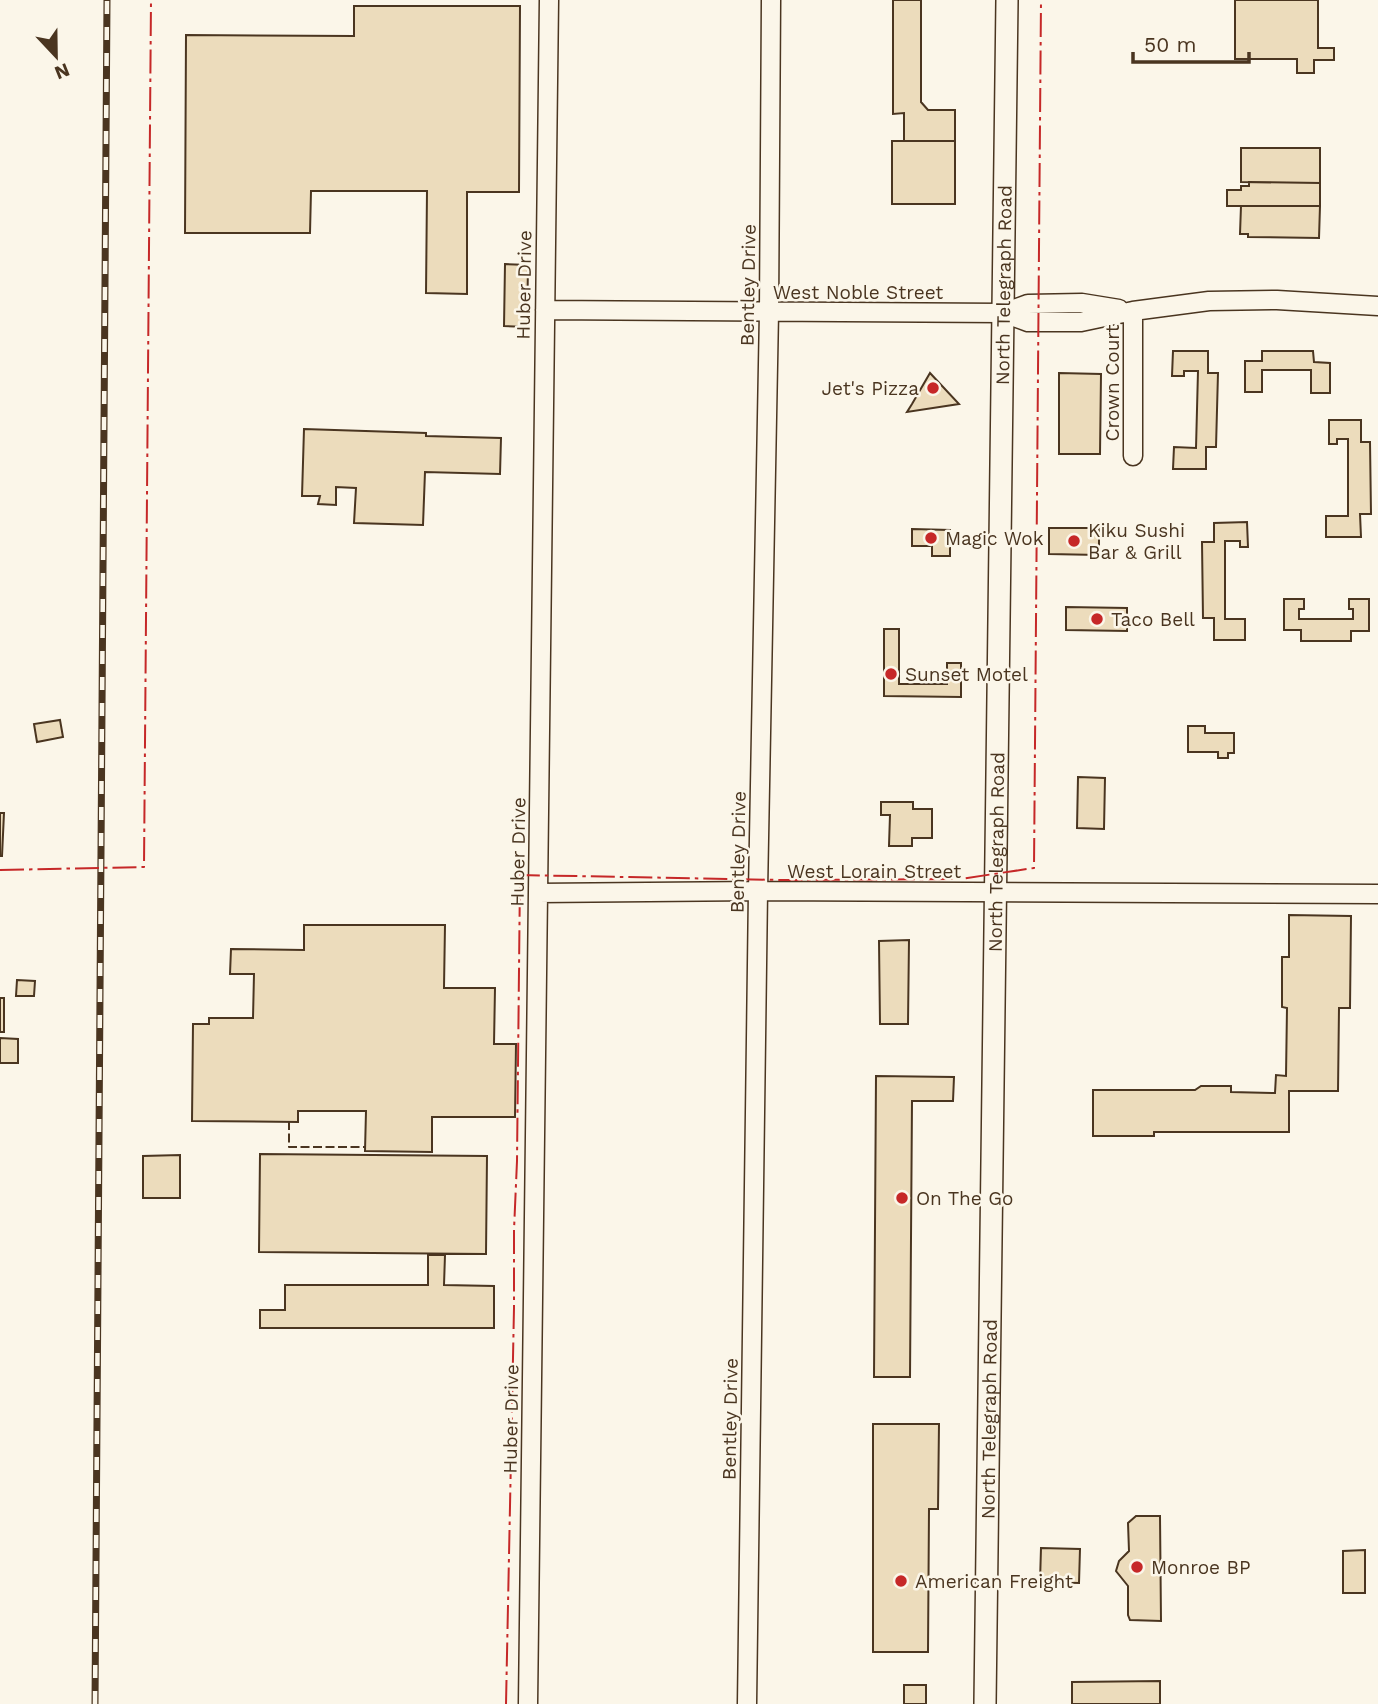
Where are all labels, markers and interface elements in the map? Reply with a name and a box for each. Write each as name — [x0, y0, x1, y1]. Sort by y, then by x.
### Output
north arrow — [21, 21, 91, 91]
scale bar — [1133, 21, 1248, 65]
text: 50 m — [1144, 32, 1196, 57]
text: N — [51, 58, 73, 85]
street label: North Telegraph Road — [991, 185, 1016, 385]
street label: Bentley Drive — [735, 224, 761, 346]
street label: Huber Drive — [512, 230, 536, 340]
street label: West Noble Street — [773, 281, 943, 304]
street label: Crown Court — [1101, 324, 1124, 442]
place label: Jet's Pizza — [821, 377, 919, 400]
marker: Jet's Pizza — [925, 380, 941, 396]
place label: Kiku Sushi Bar & Grill — [1088, 519, 1185, 564]
place label: Magic Wok — [945, 527, 1044, 550]
marker: Magic Wok — [923, 530, 939, 546]
marker: Kiku Sushi Bar & Grill — [1066, 533, 1082, 549]
place label: Taco Bell — [1111, 608, 1195, 631]
marker: Taco Bell — [1089, 611, 1105, 627]
place label: Sunset Motel — [905, 663, 1028, 686]
marker: Sunset Motel — [883, 666, 899, 682]
street label: North Telegraph Road — [983, 752, 1009, 952]
street label: Bentley Drive — [725, 791, 751, 913]
street label: Huber Drive — [506, 797, 530, 907]
street label: West Lorain Street — [787, 860, 961, 883]
place label: On The Go — [916, 1187, 1013, 1210]
marker: On The Go — [894, 1190, 910, 1206]
street label: North Telegraph Road — [976, 1319, 1001, 1519]
street label: Bentley Drive — [717, 1358, 743, 1480]
street label: Huber Drive — [499, 1364, 523, 1474]
place label: Monroe BP — [1151, 1556, 1251, 1579]
marker: Monroe BP — [1129, 1559, 1145, 1575]
place label: American Freight — [915, 1570, 1073, 1593]
marker: American Freight — [893, 1573, 909, 1589]

